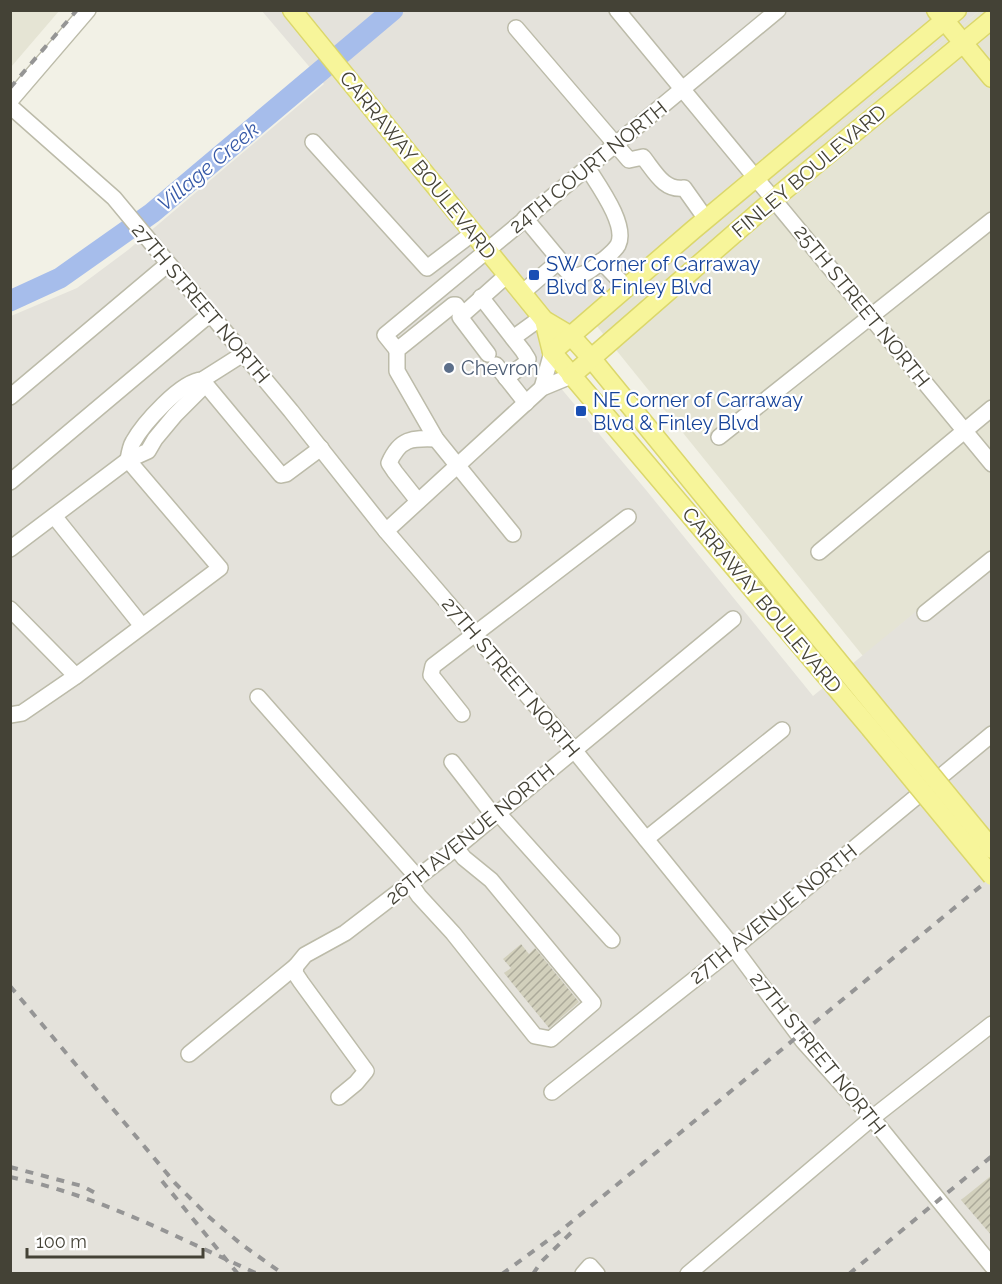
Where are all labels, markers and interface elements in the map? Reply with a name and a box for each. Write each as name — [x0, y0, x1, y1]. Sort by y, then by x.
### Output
street label: CARRAWAY BOULEVARD — [335, 66, 501, 264]
street label: 24TH COURT NORTH — [504, 96, 672, 238]
street label: FINLEY BOULEVARD — [727, 99, 891, 243]
water label: Village Creek — [152, 116, 264, 216]
street label: 27TH STREET NORTH — [127, 218, 275, 388]
street label: 25TH STREET NORTH — [789, 220, 935, 392]
place label: SW Corner of Carraway Blvd & Finley Blvd — [546, 252, 761, 299]
marker: SW Corner of Carraway Blvd & Finley Blvd — [527, 268, 541, 282]
place label: Chevron — [461, 356, 539, 380]
marker: Chevron — [442, 361, 456, 375]
place label: NE Corner of Carraway Blvd & Finley Blvd — [593, 388, 803, 435]
marker: NE Corner of Carraway Blvd & Finley Blvd — [574, 404, 588, 418]
street label: CARRAWAY BOULEVARD — [677, 502, 847, 698]
street label: 27TH STREET NORTH — [437, 592, 585, 762]
street label: 26TH AVENUE NORTH — [381, 759, 559, 909]
street label: 27TH AVENUE NORTH — [684, 839, 862, 989]
street label: 27TH STREET NORTH — [745, 967, 891, 1139]
scale bar — [27, 1221, 202, 1259]
text: 100 m — [36, 1231, 87, 1252]

